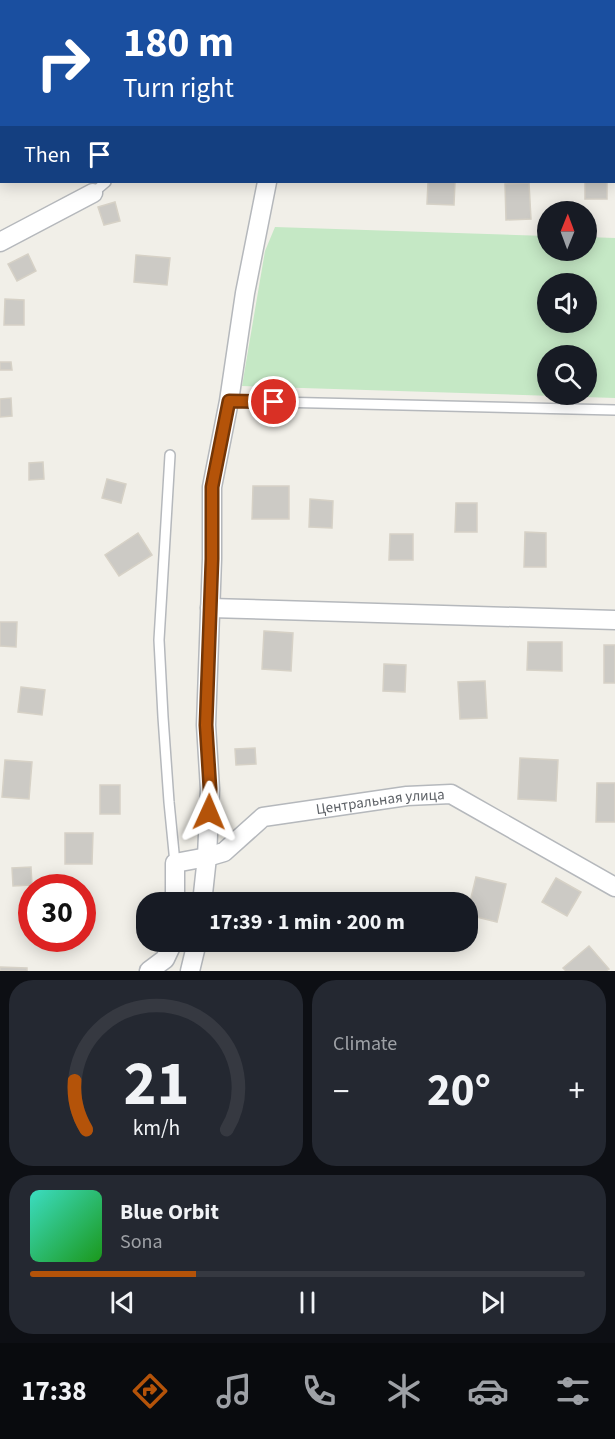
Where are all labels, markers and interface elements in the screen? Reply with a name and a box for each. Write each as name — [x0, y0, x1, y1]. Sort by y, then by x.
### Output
text: 180 m — [123, 13, 234, 73]
icon: right — [24, 24, 102, 102]
text: Turn right — [123, 69, 234, 108]
icon: arrive — [83, 138, 116, 171]
text: Then — [24, 139, 71, 171]
north arrow — [537, 201, 597, 261]
map controls — [537, 201, 597, 405]
button: sound — [537, 273, 597, 333]
button: search — [537, 345, 597, 405]
pin — [248, 376, 299, 427]
icon: arrive — [257, 385, 290, 418]
position arrow — [177, 780, 241, 844]
street label: Центральная улица — [314, 784, 445, 820]
speed limit sign: 30 — [18, 874, 96, 952]
text: 17:39 · 1 min · 200 m — [209, 906, 405, 938]
text: Climate — [333, 1030, 397, 1058]
text: 21 — [123, 1040, 189, 1129]
text: 20° — [427, 1059, 491, 1123]
text: − — [333, 1068, 349, 1115]
text: + — [569, 1068, 585, 1115]
text: km/h — [132, 1113, 180, 1144]
text: Blue Orbit — [120, 1196, 219, 1228]
text: Sona — [120, 1228, 163, 1256]
icon: previous — [106, 1286, 139, 1319]
icon: pause — [291, 1286, 324, 1319]
icon: next — [476, 1286, 509, 1319]
icon: directions — [129, 1370, 171, 1412]
icon: music — [213, 1370, 255, 1412]
icon: phone — [298, 1370, 340, 1412]
icon: climate — [383, 1370, 425, 1412]
icon: car — [467, 1370, 509, 1412]
icon: filters — [552, 1370, 594, 1412]
text: 17:38 — [21, 1372, 86, 1411]

